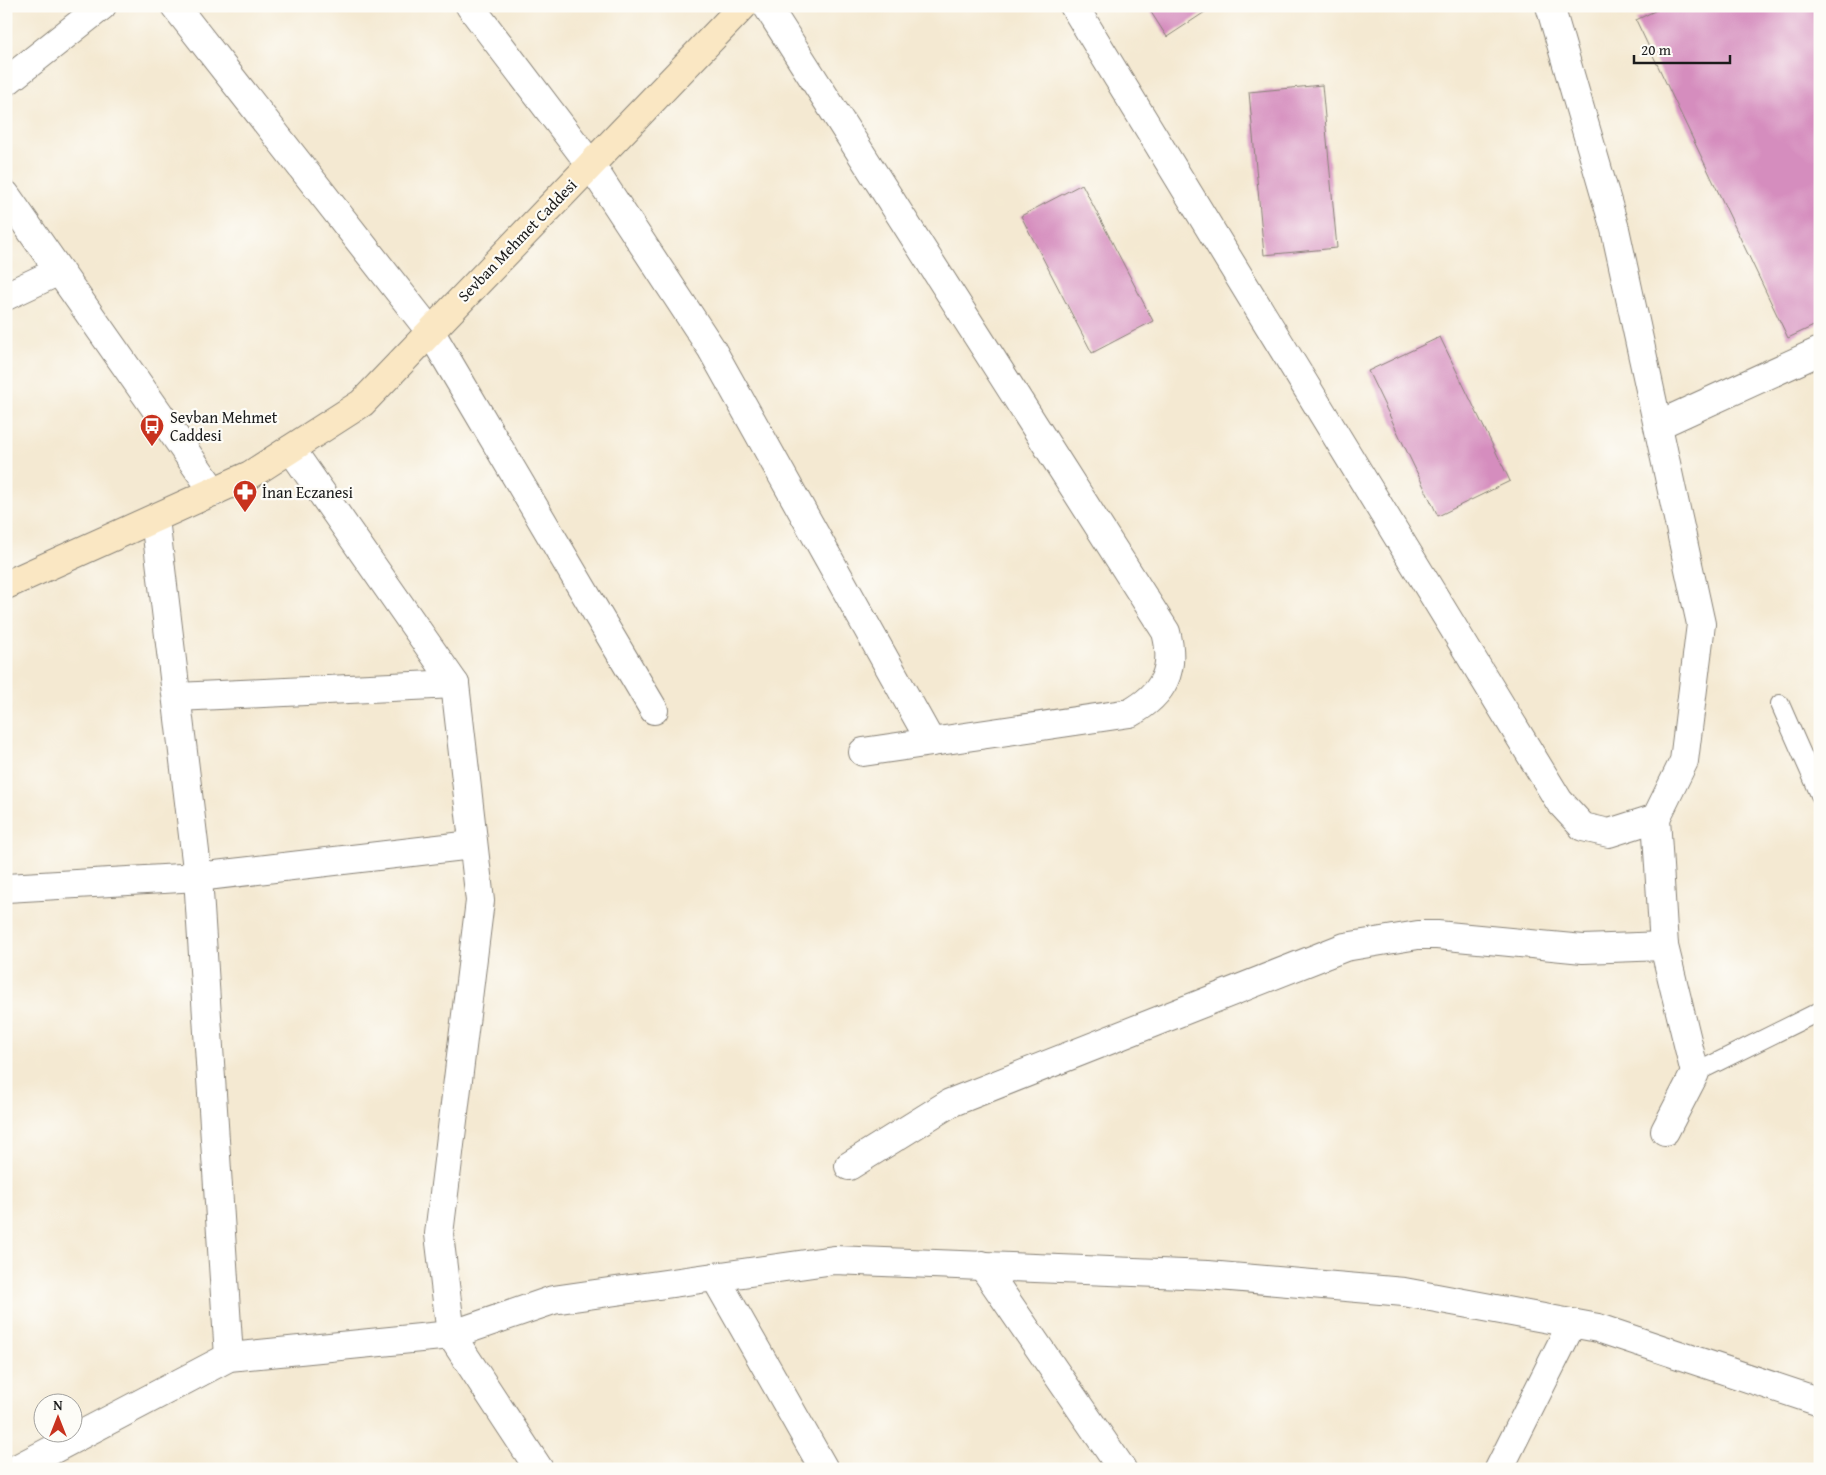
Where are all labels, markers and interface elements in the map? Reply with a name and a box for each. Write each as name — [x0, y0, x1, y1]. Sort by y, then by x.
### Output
scale bar — [1634, 32, 1730, 64]
text: 20 m — [1641, 39, 1672, 60]
street label: Sevban Mehmet Caddesi — [452, 173, 582, 307]
place label: Sevban Mehmet Caddesi — [170, 405, 278, 447]
bus stop icon: Sevban Mehmet Caddesi — [139, 413, 165, 447]
pharmacy icon: İnan Eczanesi — [232, 479, 258, 513]
place label: İnan Eczanesi — [262, 480, 354, 504]
north arrow — [32, 1392, 82, 1442]
text: N — [53, 1395, 63, 1415]

